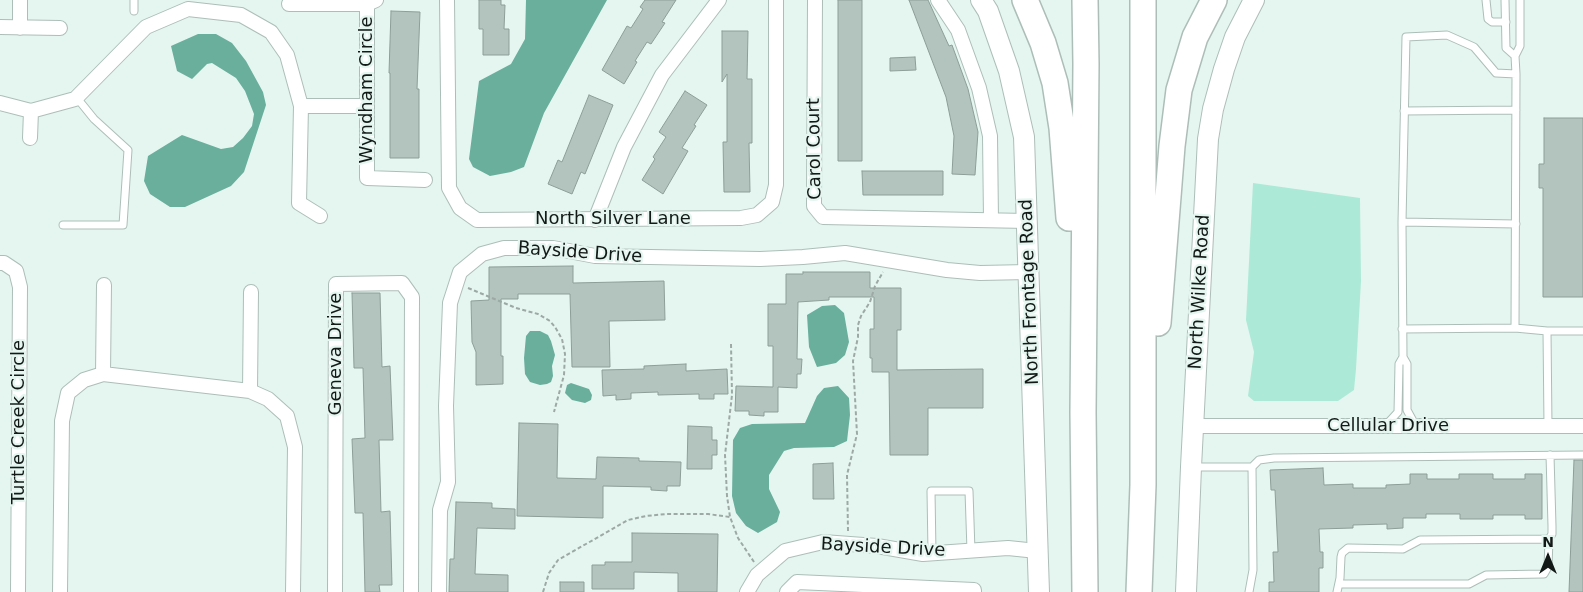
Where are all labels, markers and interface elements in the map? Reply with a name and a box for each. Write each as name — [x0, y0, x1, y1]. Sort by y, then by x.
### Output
street label: Wyndham Circle — [356, 16, 378, 164]
street label: Carol Court — [803, 98, 827, 200]
street label: North Frontage Road — [1016, 199, 1044, 385]
street label: North Silver Lane — [535, 208, 691, 230]
street label: North Wilke Road — [1185, 214, 1215, 370]
street label: Bayside Drive — [517, 238, 643, 268]
street label: Geneva Drive — [325, 293, 347, 415]
street label: Turtle Creek Circle — [8, 340, 30, 504]
street label: Cellular Drive — [1327, 415, 1449, 437]
north arrow — [1523, 532, 1573, 582]
street label: Bayside Drive — [820, 534, 946, 562]
text: N — [1542, 534, 1554, 550]

